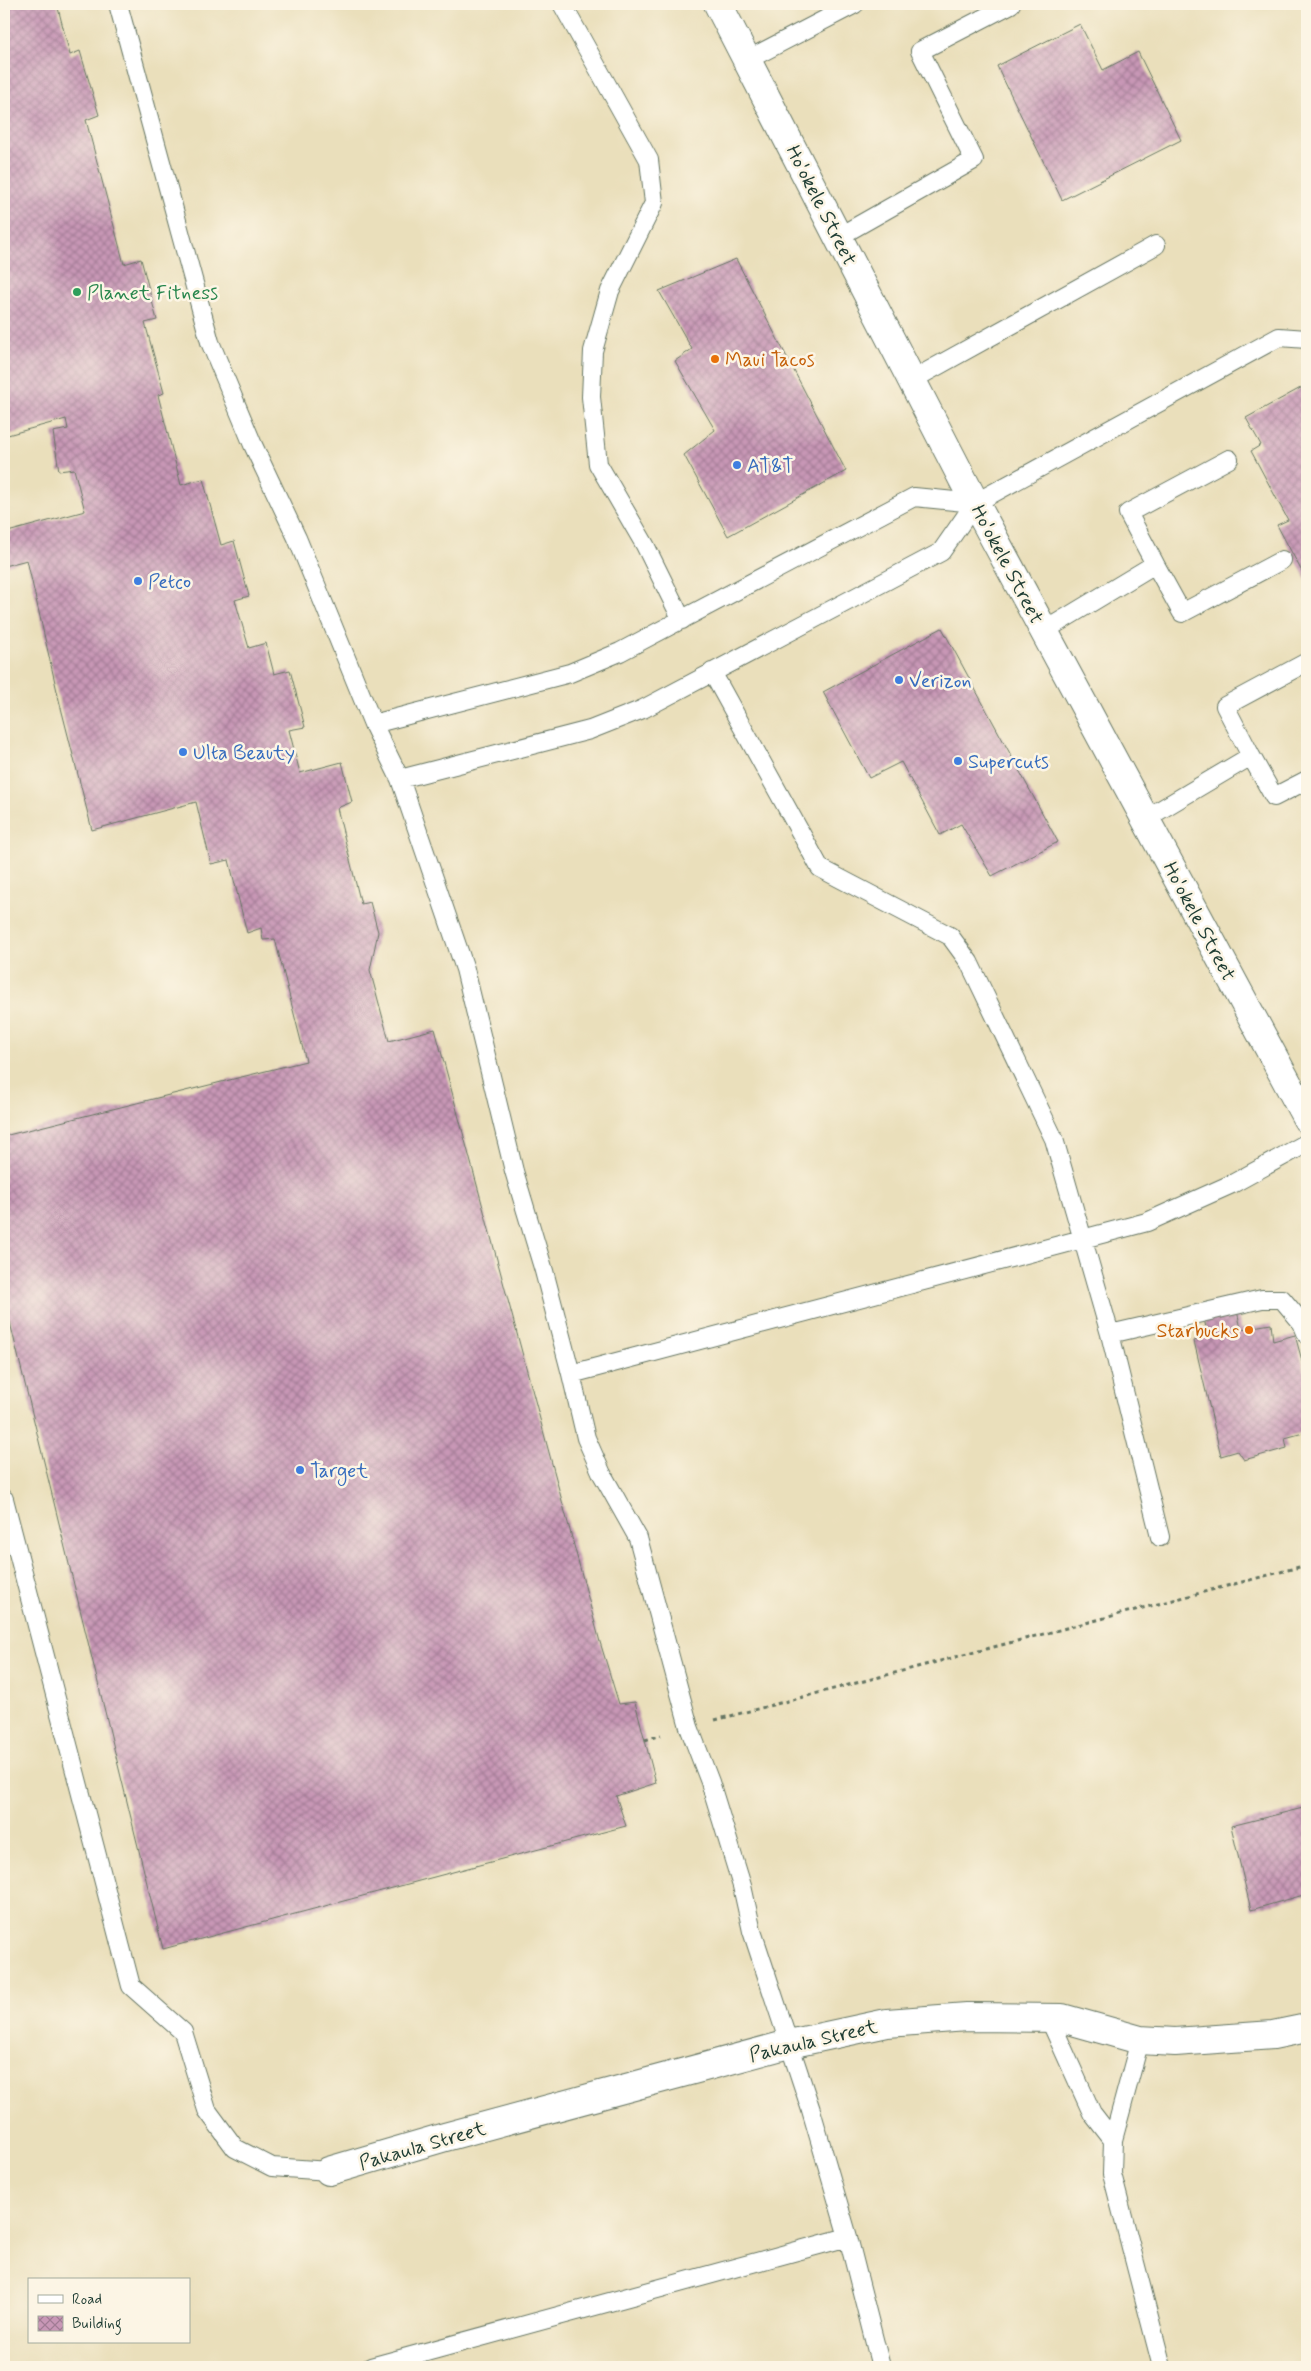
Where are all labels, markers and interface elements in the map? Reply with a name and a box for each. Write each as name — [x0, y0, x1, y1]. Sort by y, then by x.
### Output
street label: Ho'okele Street — [779, 141, 863, 270]
place label: Planet Fitness — [87, 280, 218, 307]
marker: Planet Fitness — [71, 286, 83, 298]
place label: Maui Tacos — [725, 347, 815, 374]
marker: Maui Tacos — [709, 353, 721, 365]
place label: AT&T — [747, 453, 794, 480]
marker: AT&T — [731, 459, 743, 471]
street label: Ho'okele Street — [964, 500, 1049, 629]
place label: Petco — [148, 569, 191, 596]
marker: Petco — [132, 575, 144, 587]
place label: Verizon — [909, 668, 972, 695]
marker: Verizon — [893, 674, 905, 686]
place label: Ulta Beauty — [193, 740, 295, 767]
marker: Ulta Beauty — [177, 746, 189, 758]
place label: Supercuts — [968, 749, 1049, 776]
marker: Supercuts — [952, 755, 964, 767]
street label: Ho'okele Street — [1156, 857, 1241, 986]
place label: Starbucks — [1157, 1318, 1239, 1345]
marker: Starbucks — [1243, 1324, 1255, 1336]
place label: Target — [310, 1458, 368, 1486]
marker: Target — [294, 1464, 306, 1476]
street label: Pakaula Street — [747, 2014, 880, 2069]
street label: Pakaula Street — [356, 2115, 489, 2177]
legend — [28, 2278, 190, 2344]
text: Road — [72, 2290, 102, 2310]
text: Building — [72, 2314, 122, 2335]

